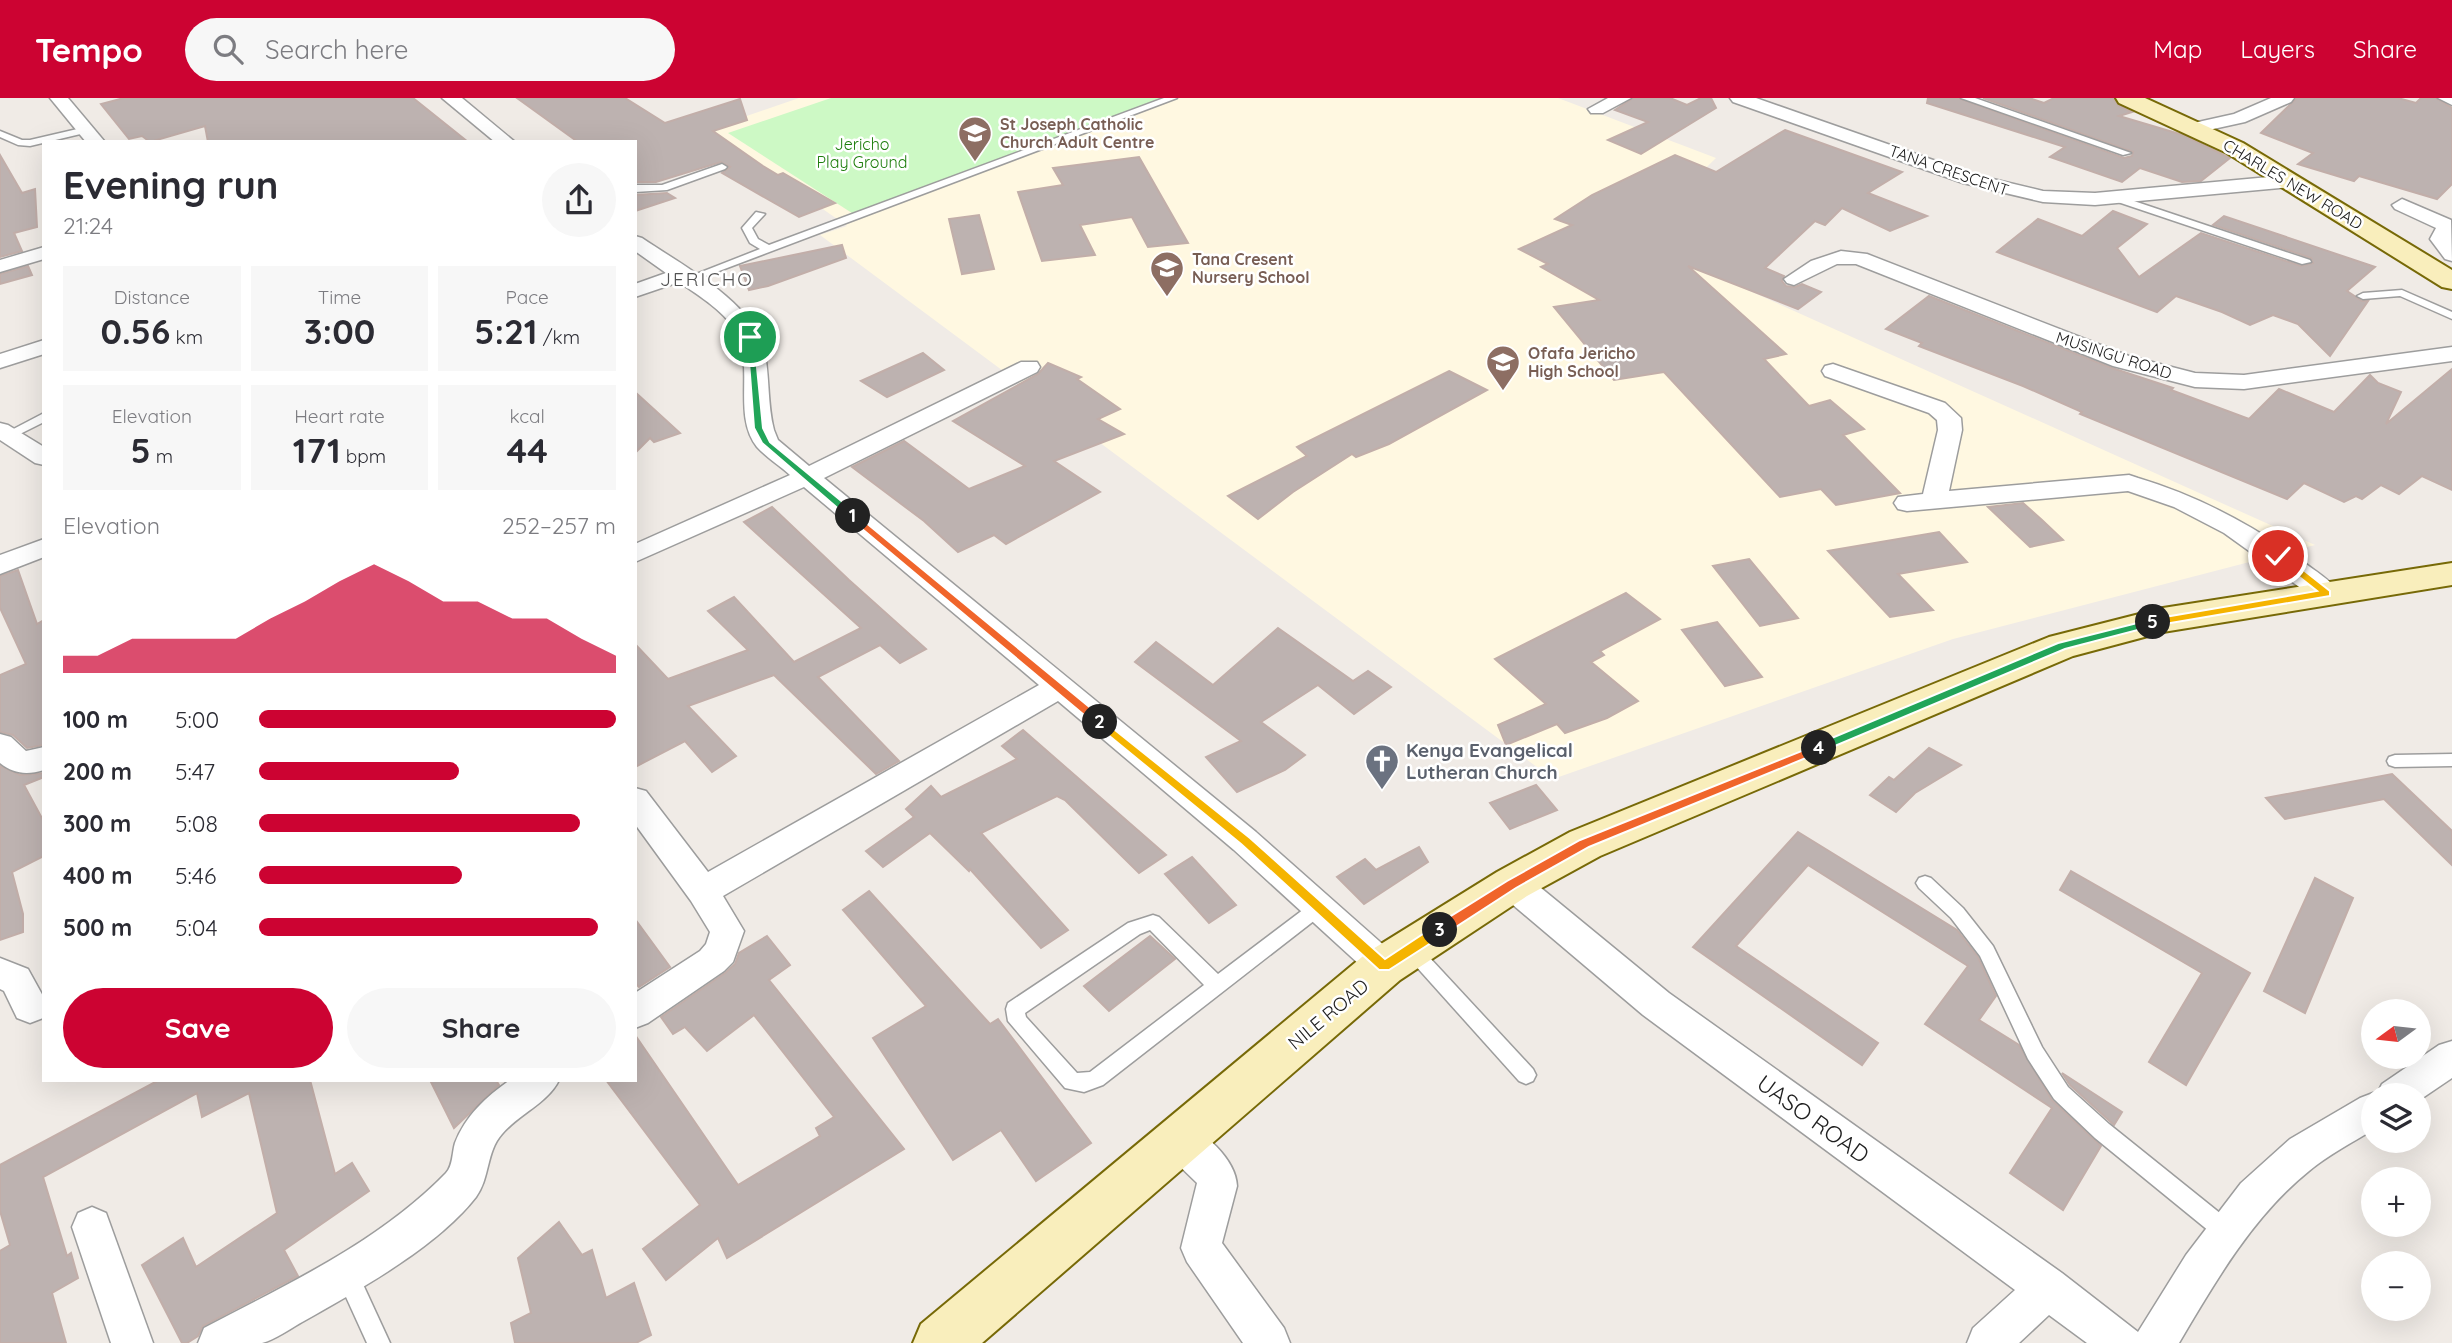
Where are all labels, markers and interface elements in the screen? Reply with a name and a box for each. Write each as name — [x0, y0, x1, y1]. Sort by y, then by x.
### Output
search box — [185, 18, 675, 81]
text: Tempo — [35, 29, 143, 70]
icon: search — [209, 30, 247, 68]
text: Search here — [265, 33, 408, 66]
text: Map — [2153, 34, 2202, 64]
text: Layers — [2240, 34, 2315, 64]
text: Share — [2353, 34, 2417, 64]
school or university icon: St Joseph Catholic Church Adult Centre — [956, 114, 994, 163]
place label: St Joseph Catholic Church Adult Centre — [1000, 114, 1154, 152]
park label: Jericho Play Ground — [816, 134, 908, 172]
street label: CHARLES NEW ROAD — [2220, 134, 2366, 234]
street label: TANA CRESCENT — [1886, 140, 2012, 200]
text: Evening run — [63, 161, 278, 209]
button: share — [542, 163, 616, 237]
text: 21:24 — [63, 211, 113, 240]
school or university icon: Tana Cresent Nursery School — [1148, 249, 1186, 298]
place label: Tana Cresent Nursery School — [1192, 249, 1310, 287]
district label: JERICHO — [660, 267, 754, 291]
text: Distance — [114, 285, 190, 309]
text: Time — [318, 285, 361, 309]
text: Pace — [506, 285, 549, 309]
pin — [720, 307, 780, 367]
text: 0.56 — [101, 309, 170, 353]
text: 3:00 — [304, 309, 375, 353]
text: 5:21 — [474, 309, 537, 353]
icon: arrive — [731, 318, 769, 356]
text: km — [170, 325, 203, 349]
text: /km — [537, 325, 580, 349]
street label: MUSINGU ROAD — [2054, 327, 2174, 383]
school or university icon: Ofafa Jericho High School — [1484, 343, 1522, 392]
place label: Ofafa Jericho High School — [1528, 343, 1635, 381]
text: Elevation — [112, 404, 192, 428]
text: Heart rate — [294, 404, 385, 428]
text: kcal — [509, 404, 545, 428]
text: 5 — [130, 428, 151, 472]
text: 171 — [293, 428, 341, 472]
text: 44 — [507, 428, 548, 472]
text: m — [151, 444, 173, 468]
text: bpm — [341, 444, 386, 468]
pin: 1 — [836, 498, 870, 534]
text: 1 — [849, 503, 856, 527]
text: Elevation — [63, 511, 160, 540]
text: 252–257 m — [502, 511, 616, 540]
pin — [2248, 526, 2308, 586]
icon: check — [2259, 537, 2297, 575]
pin: 5 — [2136, 604, 2170, 640]
text: 5 — [2147, 609, 2158, 633]
pin: 2 — [1082, 704, 1118, 740]
text: 100 m — [63, 705, 128, 734]
text: 5:00 — [175, 705, 219, 734]
text: 2 — [1094, 709, 1105, 733]
pin: 4 — [1801, 730, 1836, 766]
text: 4 — [1813, 735, 1824, 759]
place label: Kenya Evangelical Lutheran Church — [1406, 738, 1573, 784]
church icon: Kenya Evangelical Lutheran Church — [1363, 742, 1401, 791]
text: 200 m — [63, 757, 132, 786]
text: 5:47 — [175, 757, 215, 786]
text: 300 m — [63, 809, 131, 838]
text: 5:08 — [175, 809, 218, 838]
text: 400 m — [63, 861, 132, 890]
text: 5:46 — [175, 861, 216, 890]
pin: 3 — [1422, 912, 1458, 948]
text: 500 m — [63, 913, 132, 942]
text: 5:04 — [175, 913, 218, 942]
text: 3 — [1434, 917, 1445, 941]
street label: NILE ROAD — [1283, 973, 1373, 1055]
button: Save — [63, 988, 333, 1068]
button: Share — [347, 988, 616, 1068]
north arrow — [2361, 999, 2431, 1069]
map controls — [2361, 999, 2431, 1321]
street label: UASO ROAD — [1751, 1068, 1875, 1169]
button: layers — [2361, 1083, 2431, 1153]
button: + — [2361, 1167, 2431, 1237]
button: − — [2361, 1251, 2431, 1321]

